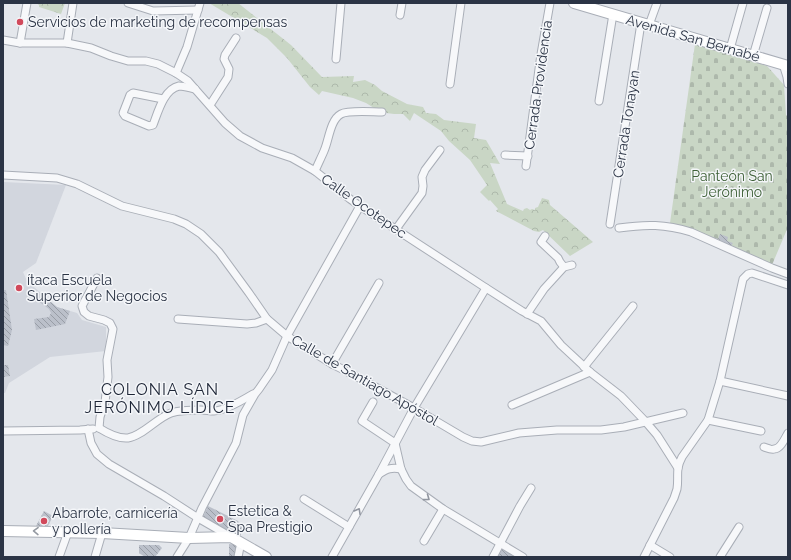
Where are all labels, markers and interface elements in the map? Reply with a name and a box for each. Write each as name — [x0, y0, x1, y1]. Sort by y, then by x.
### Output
street label: Avenida San Bernabé — [624, 11, 762, 65]
place label: Servicios de marketing de recompensas — [28, 14, 287, 30]
marker: Servicios de marketing de recompensas — [15, 17, 25, 27]
street label: Cerrada Providencia — [521, 19, 555, 151]
street label: Cerrada Tonayan — [610, 69, 642, 179]
park label: Panteón San Jerónimo — [691, 168, 773, 200]
street label: Calle Ocotepec — [318, 171, 410, 241]
place label: ítaca Escuela Superior de Negocios — [27, 272, 168, 304]
marker: ítaca Escuela Superior de Negocios — [14, 283, 24, 293]
street label: Calle de Santiago Apóstol — [289, 331, 441, 429]
district label: COLONIA SAN JERÓNIMO LÍDICE — [85, 380, 235, 417]
one-way arrow — [422, 493, 429, 500]
place label: Estetica & Spa Prestigio — [228, 503, 313, 535]
place label: Abarrote, carnicería y pollería — [52, 505, 178, 537]
one-way arrow — [353, 508, 361, 515]
marker: Estetica & Spa Prestigio — [215, 514, 225, 524]
marker: Abarrote, carnicería y pollería — [39, 516, 49, 526]
one-way arrow — [33, 527, 39, 535]

